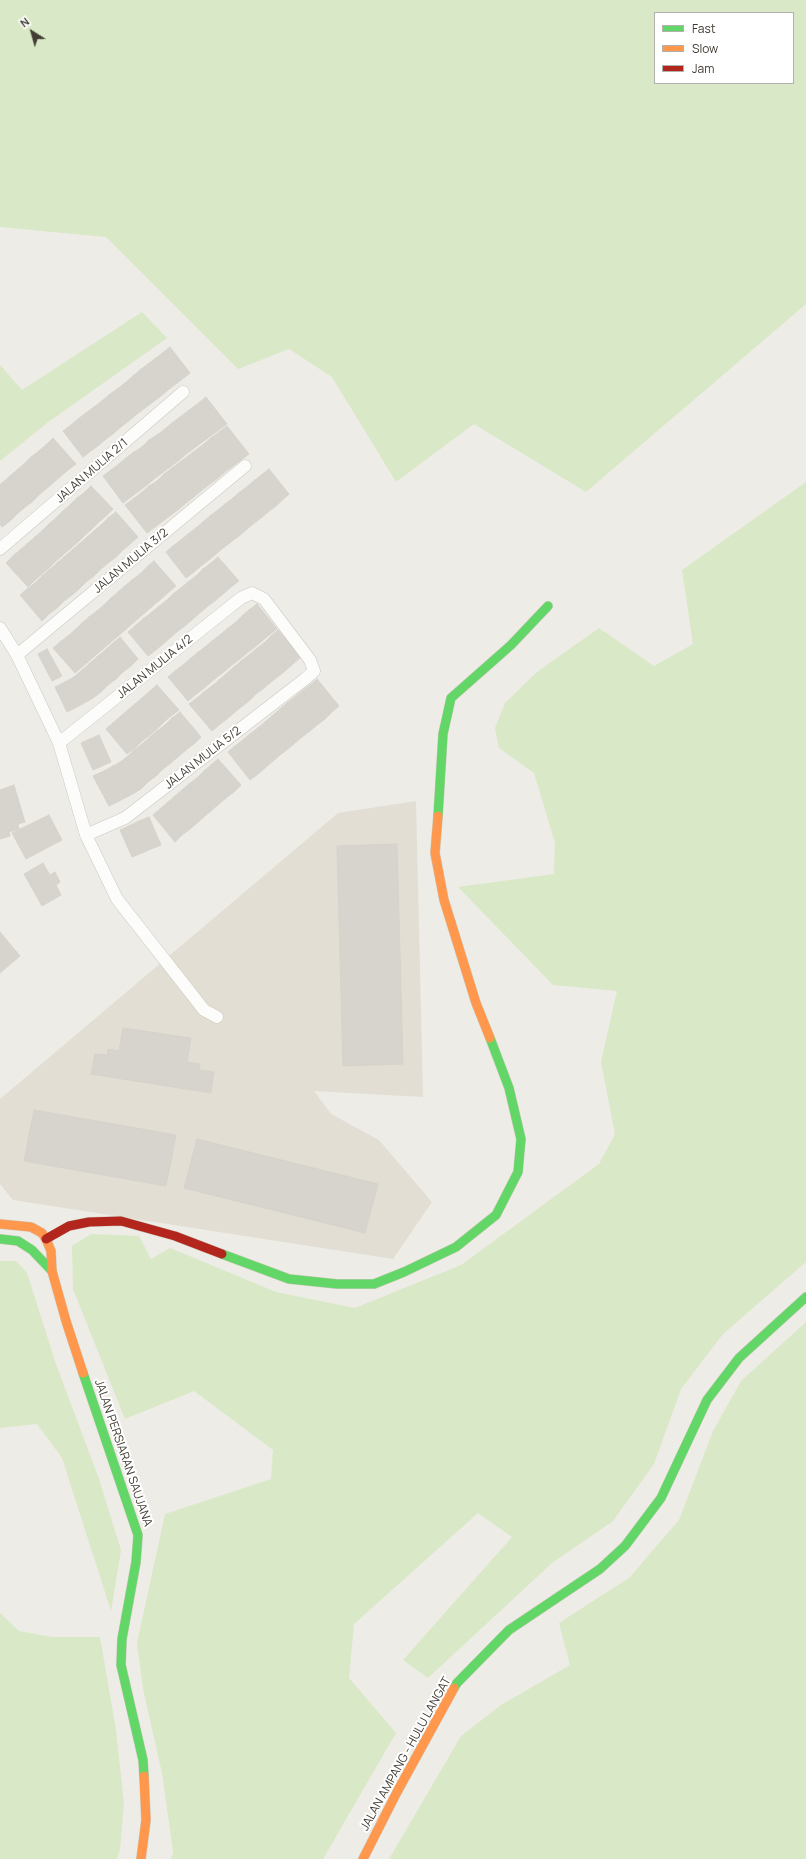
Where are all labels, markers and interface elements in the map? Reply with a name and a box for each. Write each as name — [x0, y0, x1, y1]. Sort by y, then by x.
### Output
north arrow — [12, 12, 52, 52]
legend — [654, 12, 794, 84]
text: N — [17, 14, 32, 30]
text: Fast — [692, 20, 716, 37]
text: Slow — [692, 40, 718, 57]
text: Jam — [692, 60, 714, 77]
street label: JALAN MULIA 2/1 — [53, 436, 131, 506]
street label: JALAN MULIA 3/2 — [91, 526, 171, 596]
street label: JALAN MULIA 4/2 — [114, 632, 196, 702]
street label: JALAN MULIA 5/2 — [162, 724, 244, 792]
street label: JALAN PERSIARAN SAUJANA — [91, 1378, 155, 1528]
street label: JALAN AMPANG - HULU LANGAT — [358, 1675, 454, 1833]

